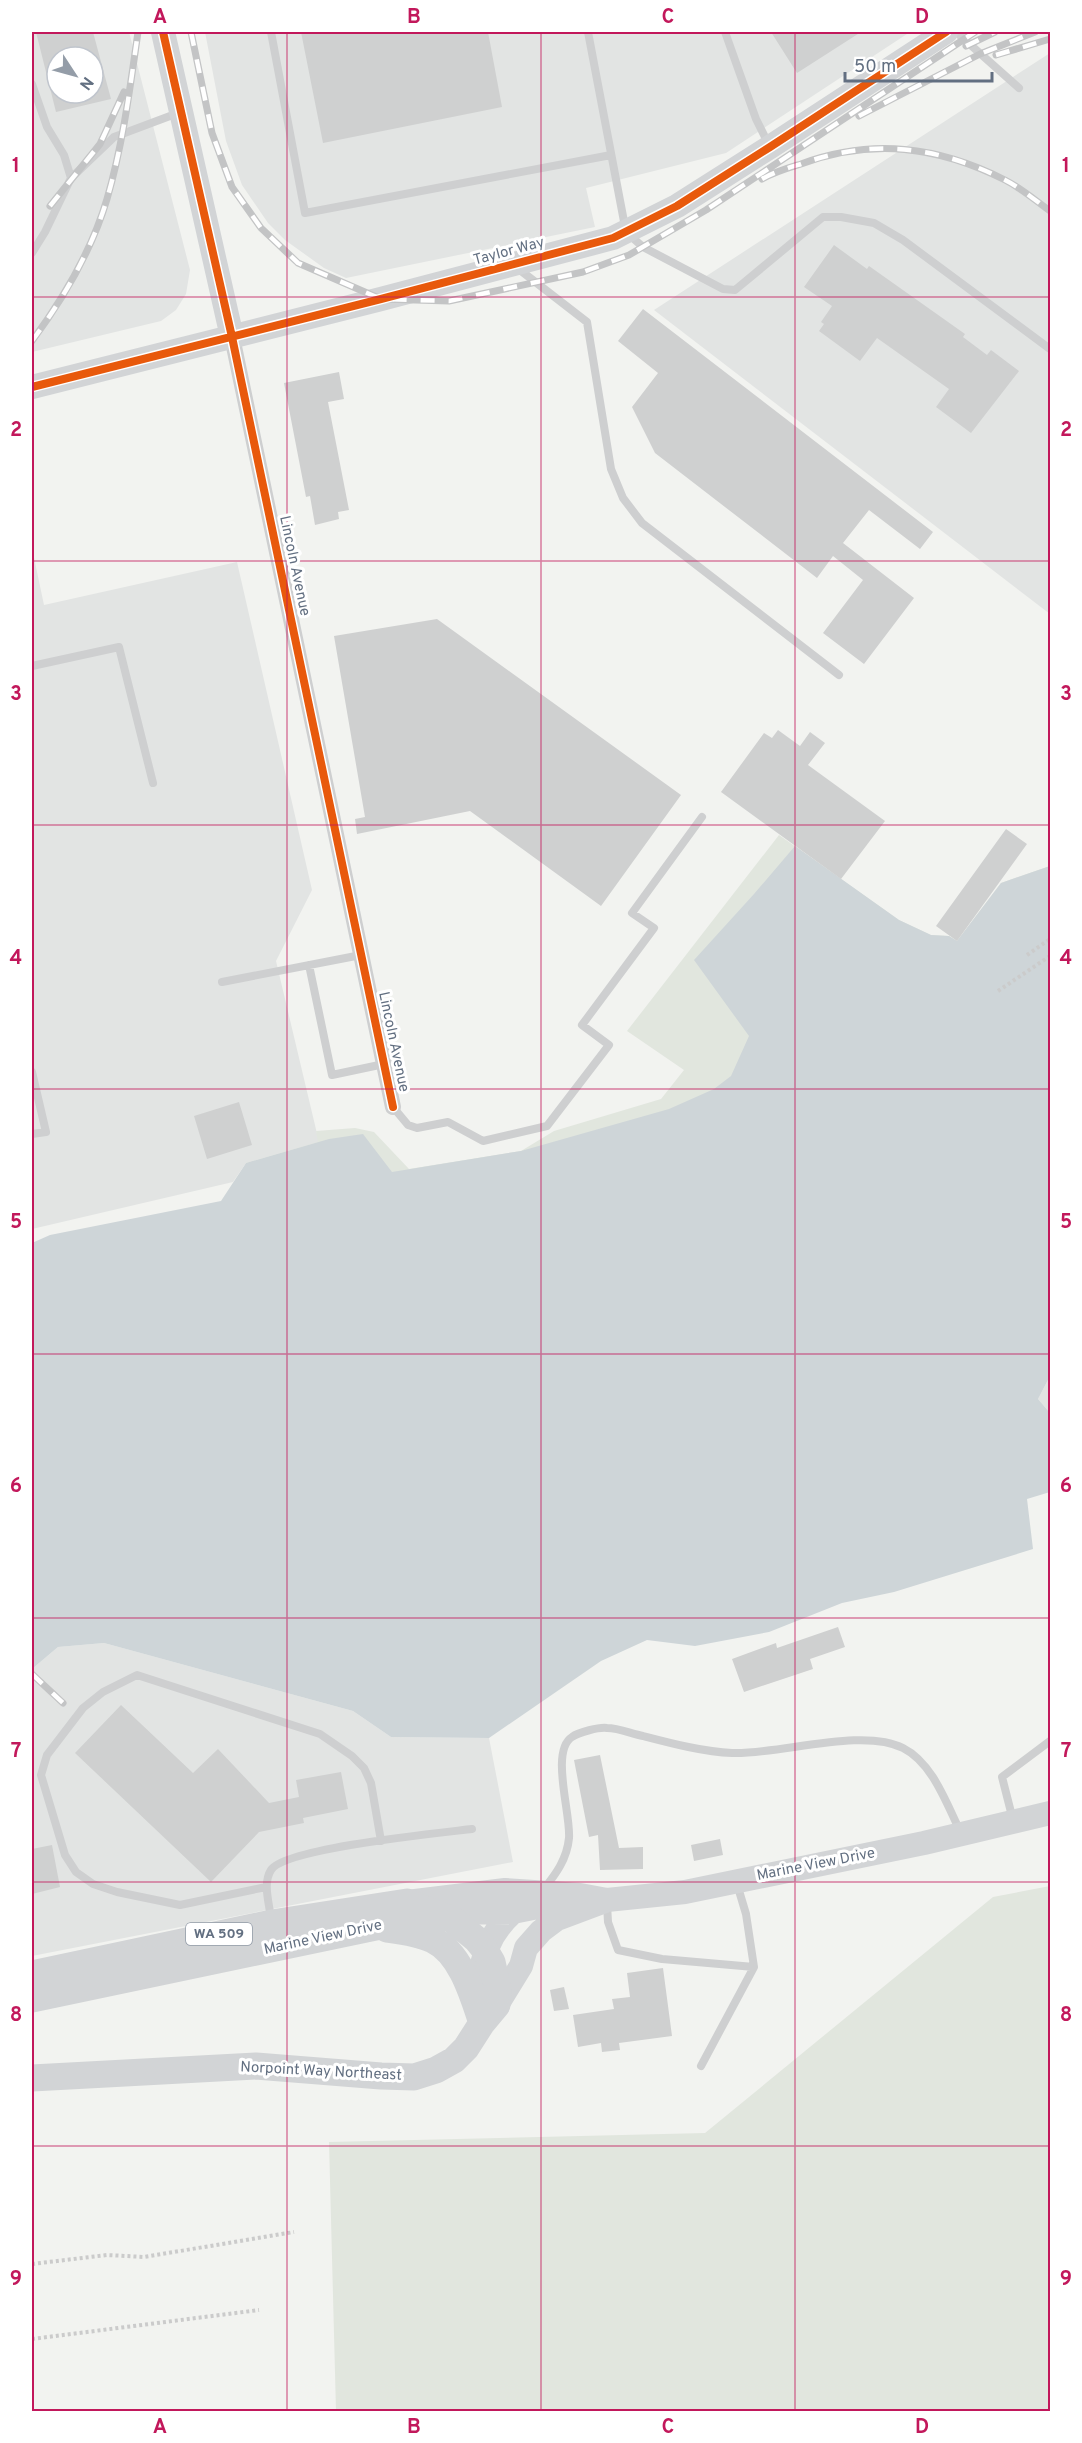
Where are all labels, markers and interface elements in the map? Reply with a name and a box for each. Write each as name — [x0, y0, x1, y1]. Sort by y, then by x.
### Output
text: A — [153, 5, 167, 31]
text: B — [407, 5, 421, 31]
text: C — [662, 5, 674, 31]
text: D — [915, 5, 929, 31]
north arrow — [45, 45, 105, 105]
scale bar — [845, 45, 992, 83]
text: 50 m — [854, 56, 896, 79]
text: N — [74, 72, 97, 93]
text: 1 — [12, 154, 20, 180]
text: 1 — [1062, 154, 1070, 180]
street label: Taylor Way — [471, 233, 547, 271]
text: 2 — [10, 418, 22, 444]
text: 2 — [1060, 418, 1072, 444]
street label: Lincoln Avenue — [274, 514, 314, 618]
text: 3 — [10, 682, 22, 708]
text: 3 — [1060, 682, 1072, 708]
text: 4 — [10, 946, 22, 972]
text: 4 — [1060, 946, 1072, 972]
street label: Lincoln Avenue — [373, 990, 413, 1094]
text: 5 — [10, 1210, 22, 1236]
text: 5 — [1060, 1210, 1072, 1236]
text: 6 — [10, 1474, 22, 1500]
text: 6 — [1060, 1474, 1072, 1500]
text: 7 — [11, 1739, 21, 1765]
text: 7 — [1061, 1739, 1071, 1765]
street label: Marine View Drive — [755, 1844, 877, 1886]
street label: Marine View Drive — [262, 1916, 384, 1960]
road number: WA 509 — [186, 1923, 252, 1945]
text: 8 — [10, 2003, 22, 2029]
text: 8 — [1060, 2003, 1072, 2029]
street label: Norpoint Way Northeast — [240, 2058, 402, 2086]
text: 9 — [10, 2267, 22, 2293]
text: 9 — [1060, 2267, 1072, 2293]
text: A — [153, 2415, 167, 2441]
text: B — [407, 2415, 421, 2441]
text: C — [662, 2415, 674, 2441]
text: D — [915, 2415, 929, 2441]

